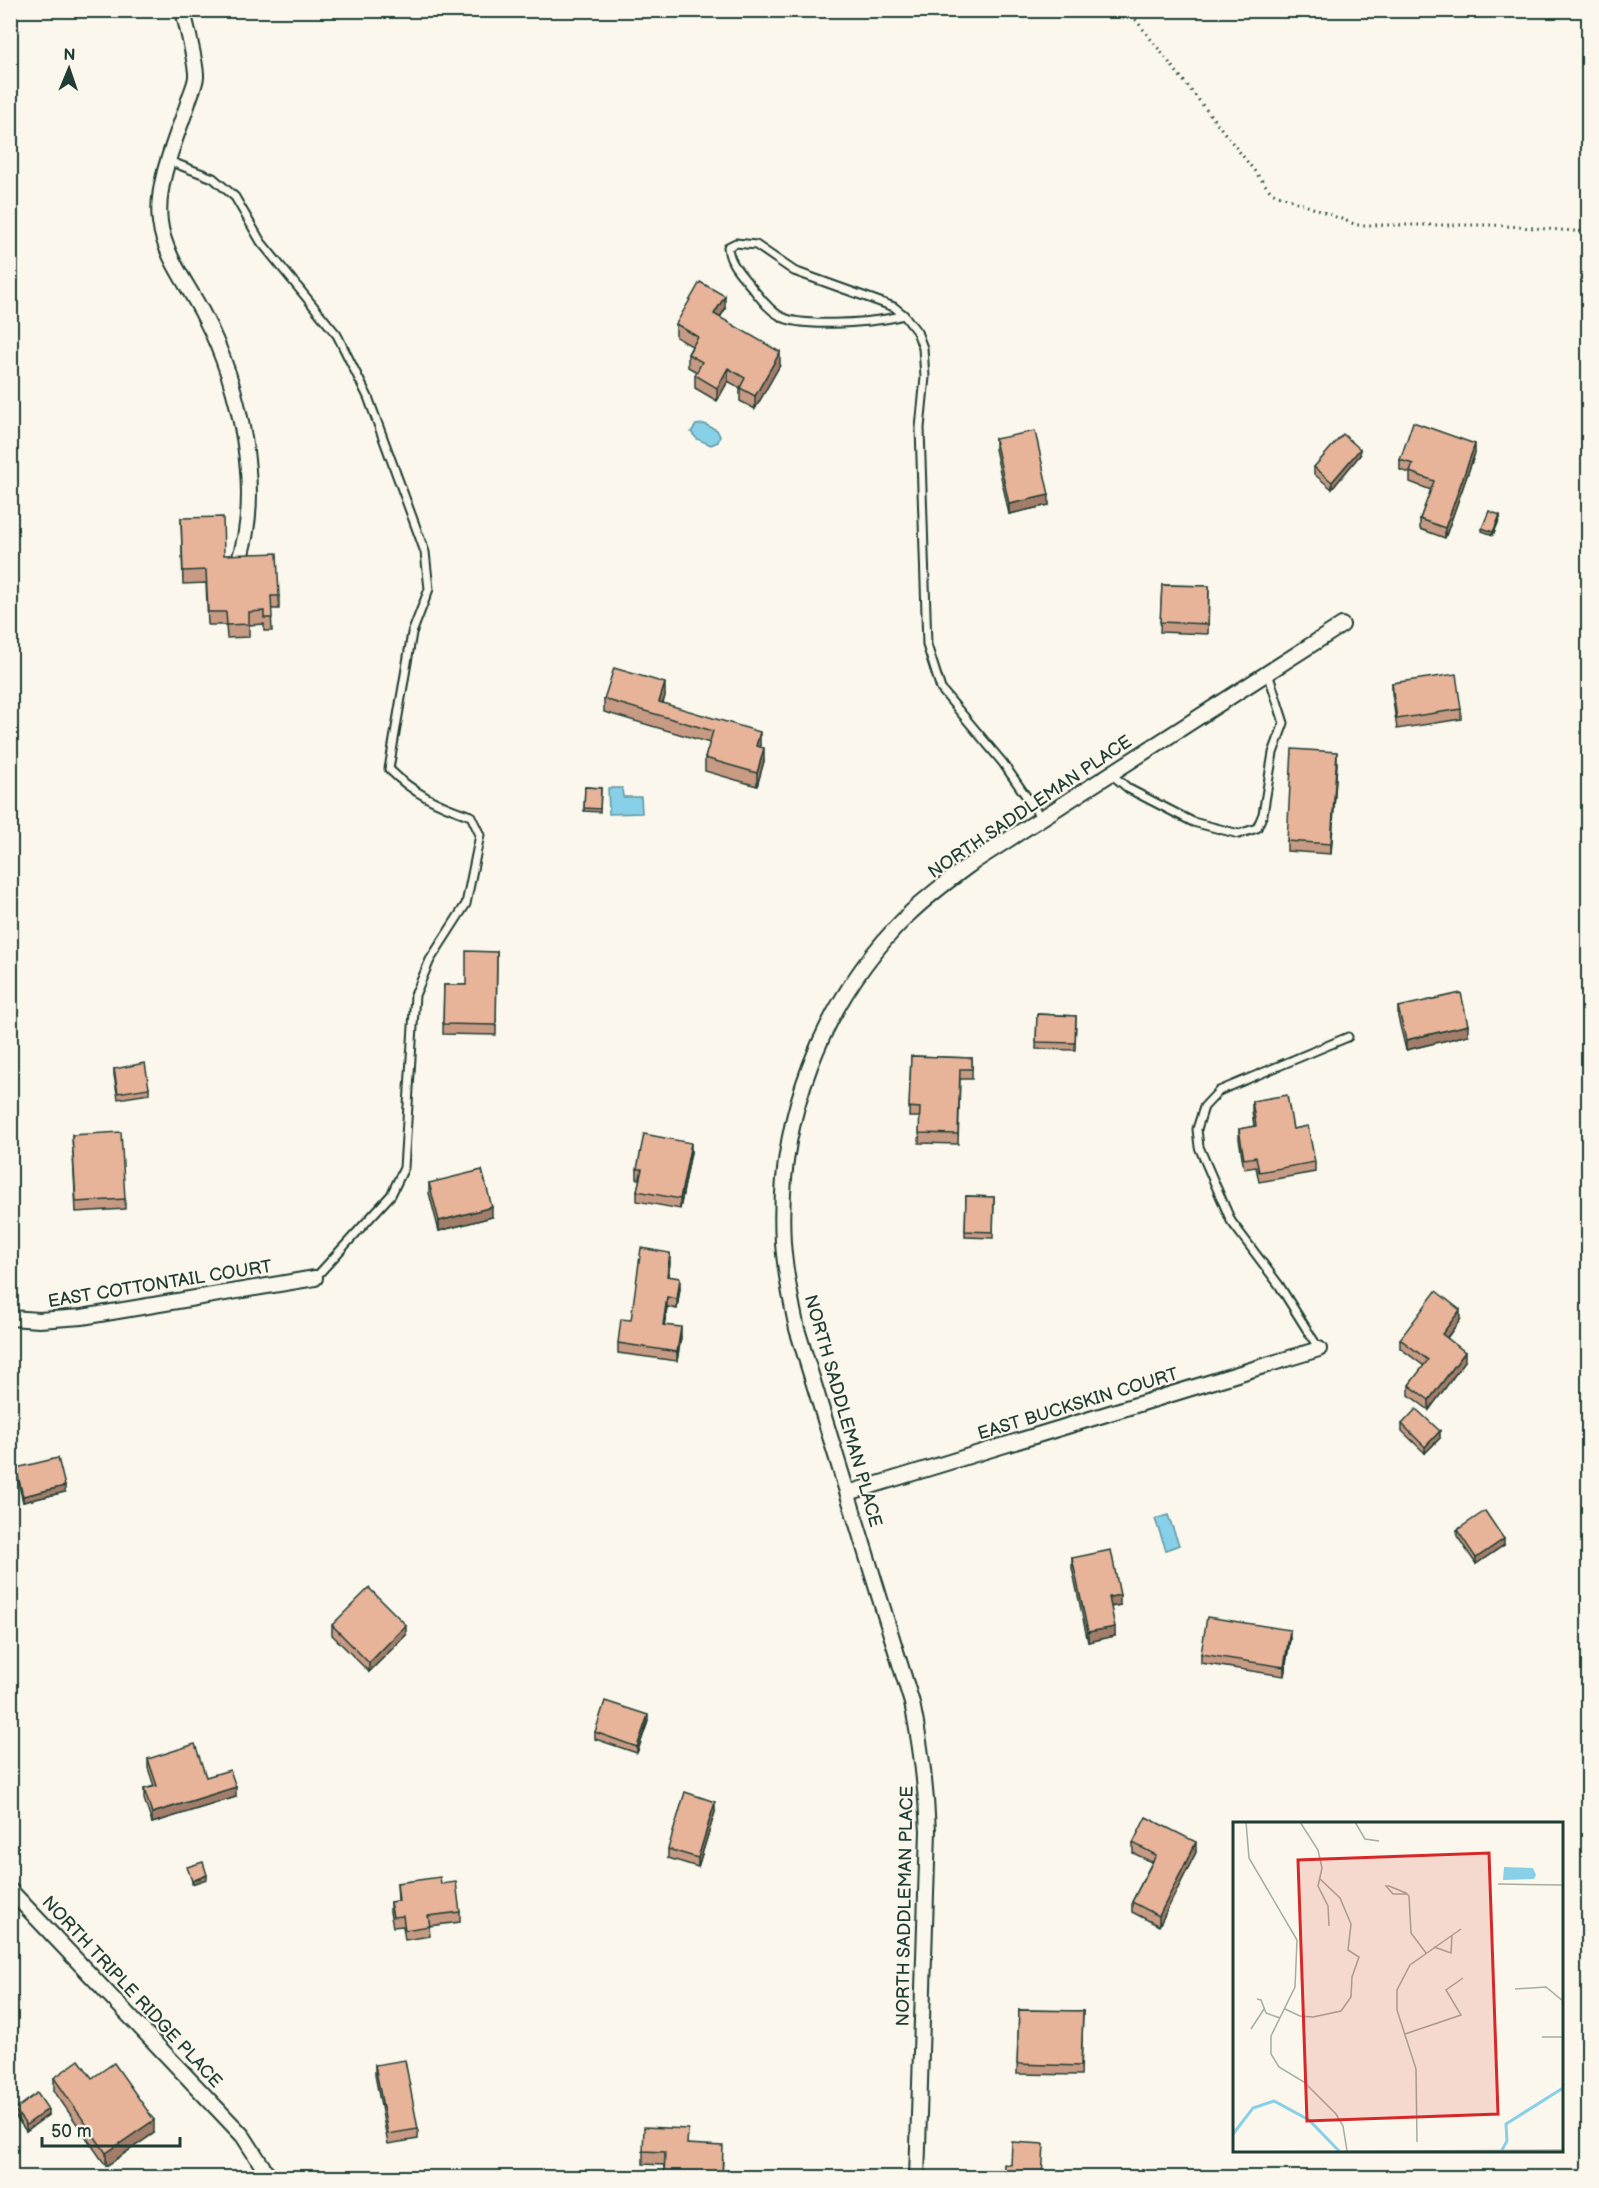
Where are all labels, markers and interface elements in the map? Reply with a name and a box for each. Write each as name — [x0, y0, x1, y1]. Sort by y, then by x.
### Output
north arrow — [39, 39, 99, 99]
text: N — [63, 46, 76, 65]
street label: NORTH SADDLEMAN PLACE — [924, 731, 1136, 883]
street label: EAST COTTONTAIL COURT — [46, 1256, 274, 1312]
street label: NORTH SADDLEMAN PLACE — [800, 1292, 886, 1530]
street label: EAST BUCKSKIN COURT — [975, 1363, 1181, 1445]
street label: NORTH SADDLEMAN PLACE — [892, 1785, 918, 2026]
inset map — [1233, 1822, 1563, 2152]
street label: NORTH TRIPLE RIDGE PLACE — [38, 1892, 226, 2092]
scale bar — [42, 2110, 180, 2148]
text: 50 m — [51, 2121, 92, 2142]

